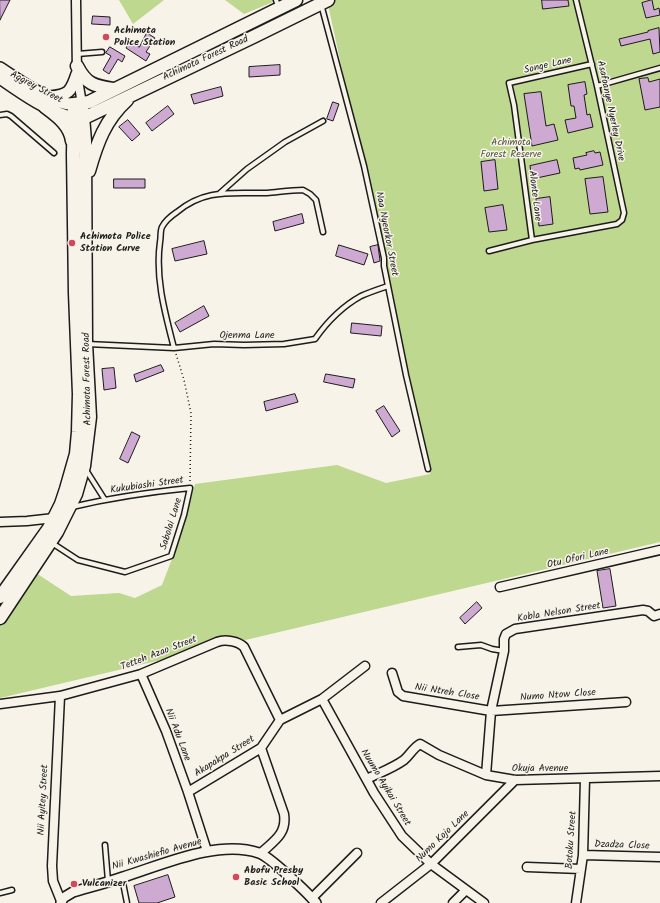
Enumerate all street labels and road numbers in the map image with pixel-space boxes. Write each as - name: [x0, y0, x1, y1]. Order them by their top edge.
- street label: Achimota Forest Road: [161, 34, 251, 84]
- street label: Songe Lane: [523, 55, 573, 77]
- street label: Asafoanye Nyerley Drive: [593, 60, 627, 162]
- street label: Aggrey Street: [8, 69, 64, 107]
- street label: Alonte Lane: [525, 170, 543, 222]
- street label: Naa Nyeorkor Street: [372, 191, 400, 277]
- street label: Ojenma Lane: [219, 330, 275, 342]
- street label: Achimota Forest Road: [81, 332, 95, 426]
- street label: Kukubiashi Street: [110, 475, 184, 497]
- street label: Sabolai Lane: [158, 497, 186, 551]
- street label: Otu Ofori Lane: [546, 546, 610, 572]
- street label: Kobla Nelson Street: [517, 600, 601, 626]
- street label: Tetteh Azao Street: [119, 634, 199, 674]
- street label: Nii Ntreh Close: [414, 682, 480, 704]
- street label: Numo Ntow Close: [520, 687, 596, 705]
- street label: Nii Adu Lane: [161, 707, 193, 763]
- street label: Akapakpa Street: [193, 734, 257, 780]
- street label: Nuumo Ayikai Street: [357, 748, 413, 828]
- street label: Okuja Avenue: [512, 763, 568, 775]
- street label: Nii Ayitey Street: [36, 764, 52, 836]
- street label: Numo Kojo Lane: [414, 809, 472, 865]
- street label: Botoku Street: [564, 811, 580, 869]
- street label: Nii Kwashiefio Avenue: [111, 836, 203, 874]
- street label: Dzadza Close: [594, 839, 650, 853]

